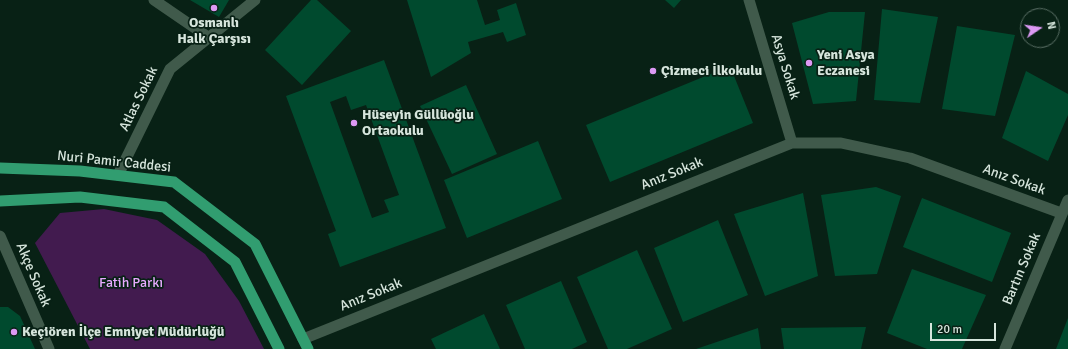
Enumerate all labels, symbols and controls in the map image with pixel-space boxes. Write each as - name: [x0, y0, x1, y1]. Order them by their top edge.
- marker: Osmanlı Halk Çarşısı: [209, 3, 219, 13]
- north arrow: [1020, 8, 1060, 48]
- place label: Osmanlı Halk Çarşısı: [177, 15, 251, 48]
- text: N: [1044, 20, 1058, 31]
- street label: Asya Sokak: [767, 32, 803, 102]
- place label: Yeni Asya Eczanesi: [817, 47, 875, 80]
- marker: Yeni Asya Eczanesi: [804, 58, 814, 68]
- place label: Çizmeci İlkokulu: [661, 63, 762, 79]
- street label: Atlas Sokak: [116, 64, 162, 134]
- marker: Çizmeci İlkokulu: [648, 66, 658, 76]
- place label: Hüseyin Güllüoğlu Ortaokulu: [362, 107, 474, 140]
- marker: Hüseyin Güllüoğlu Ortaokulu: [349, 118, 359, 128]
- street label: Nuri Pamir Caddesi: [56, 148, 172, 176]
- street label: Anız Sokak: [638, 154, 706, 194]
- street label: Anız Sokak: [980, 161, 1048, 199]
- street label: Bartın Sokak: [999, 230, 1045, 308]
- street label: Akçe Sokak: [12, 240, 54, 310]
- park label: Fatih Parkı: [99, 275, 163, 291]
- street label: Anız Sokak: [337, 275, 405, 315]
- scale bar: [932, 315, 998, 341]
- text: 20 m: [937, 322, 962, 337]
- place label: Keçiören İlçe Emniyet Müdürlüğü: [22, 324, 224, 340]
- marker: Keçiören İlçe Emniyet Müdürlüğü: [9, 327, 19, 337]

